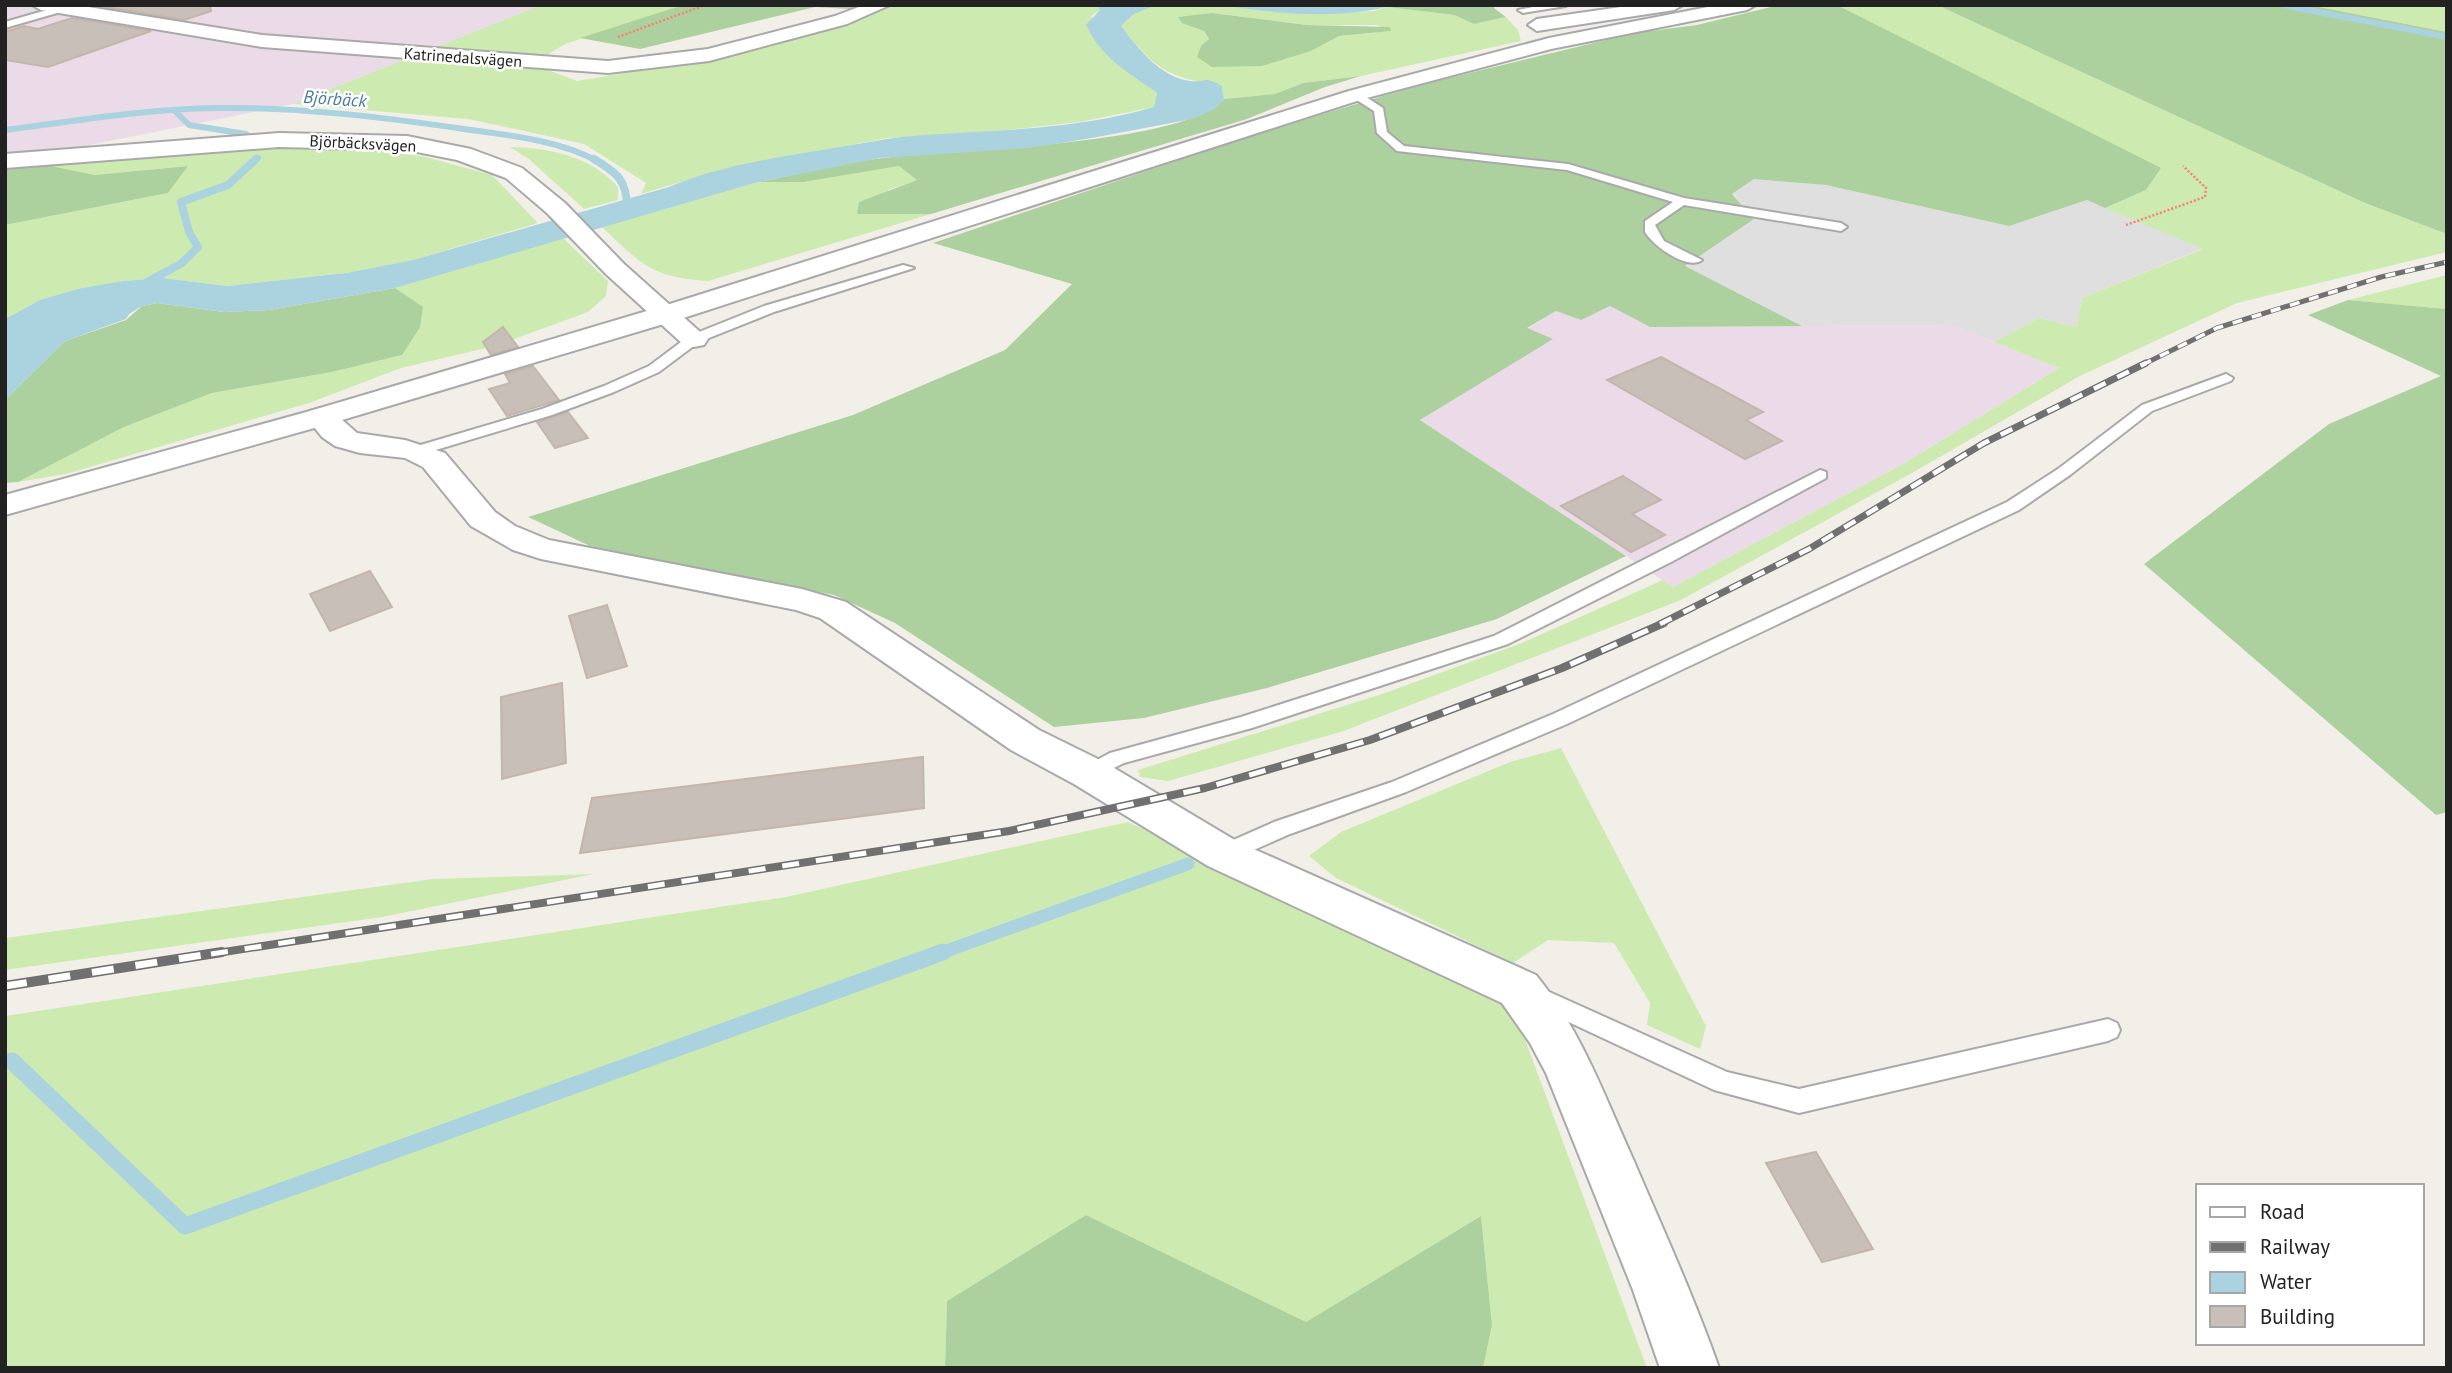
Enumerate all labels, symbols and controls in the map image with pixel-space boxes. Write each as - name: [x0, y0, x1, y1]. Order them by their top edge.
- street label: Katrinedalsvägen: [403, 43, 523, 71]
- water label: Björbäck: [303, 85, 368, 112]
- street label: Björbäcksvägen: [309, 130, 417, 156]
- legend: [2196, 1184, 2424, 1345]
- text: Road: [2260, 1198, 2304, 1225]
- text: Railway: [2260, 1233, 2330, 1260]
- text: Water: [2260, 1268, 2312, 1295]
- text: Building: [2260, 1303, 2335, 1330]

